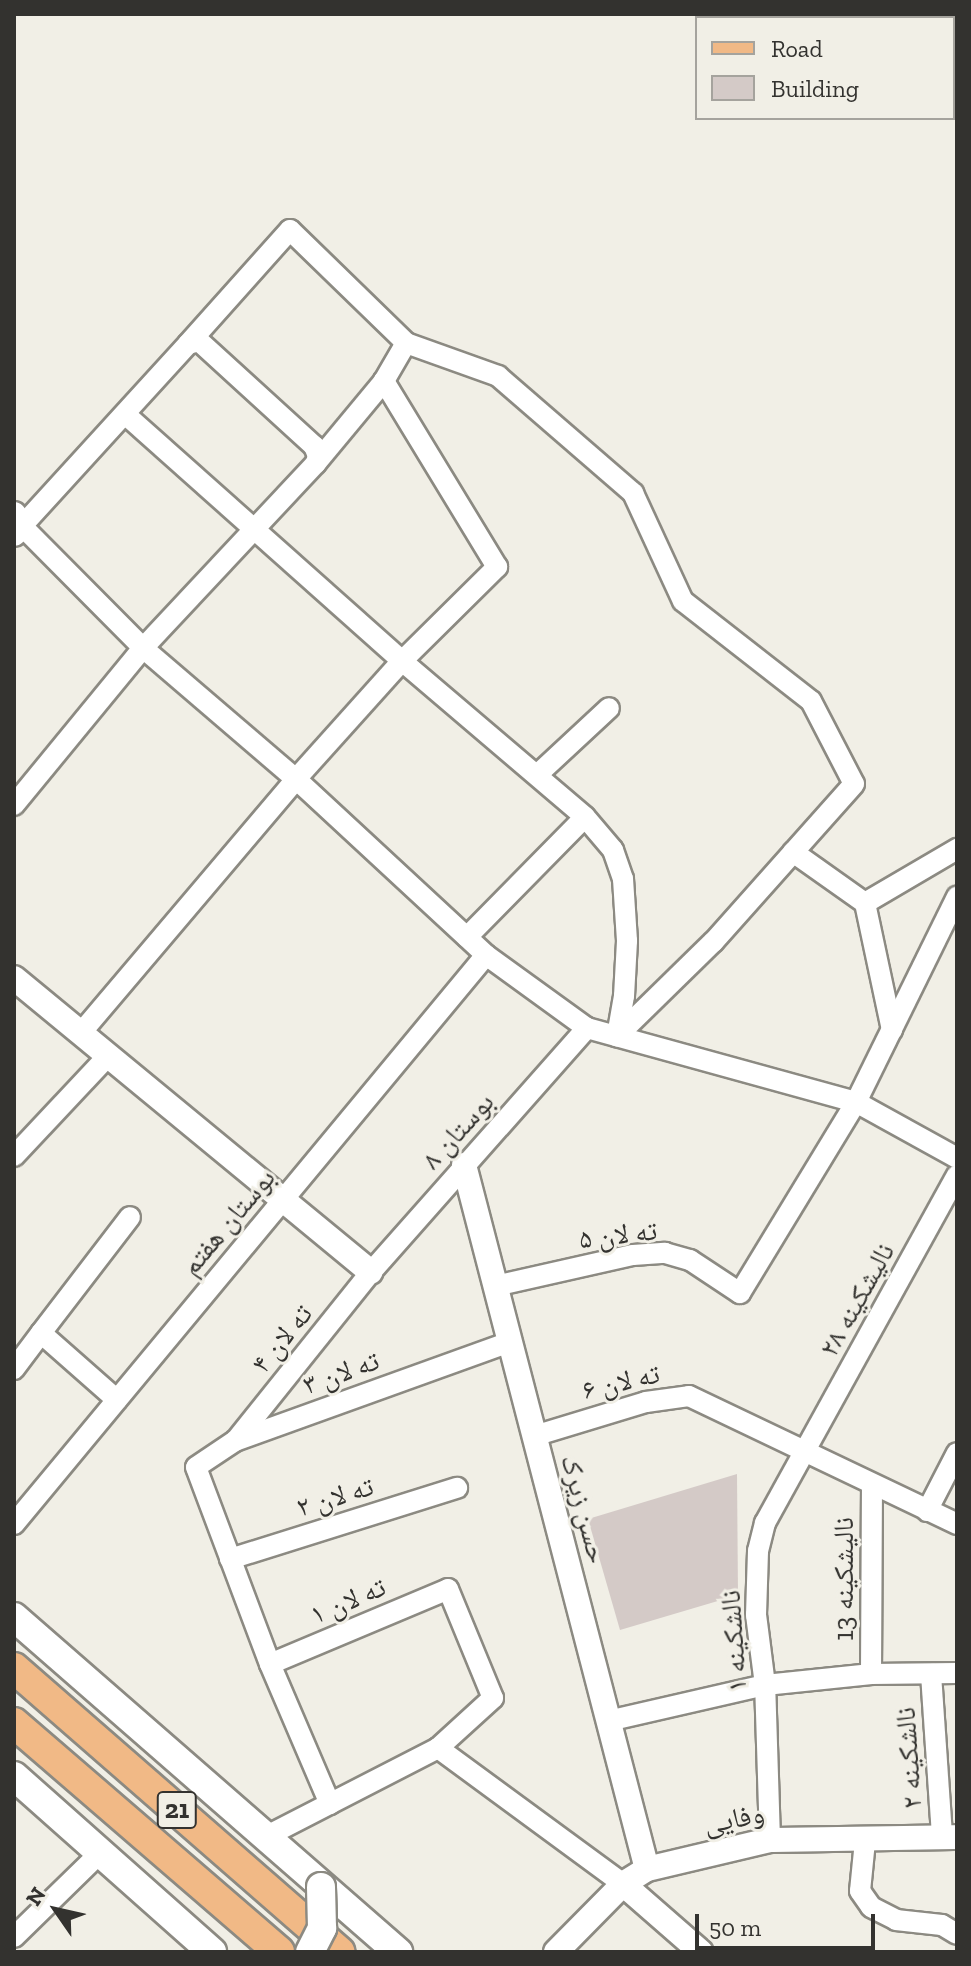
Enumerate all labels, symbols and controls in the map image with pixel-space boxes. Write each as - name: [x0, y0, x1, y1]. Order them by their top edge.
- legend: [695, 16, 955, 120]
- text: Road: [771, 34, 823, 63]
- text: Building: [771, 74, 859, 103]
- street label: بوستان ۸: [415, 1086, 501, 1176]
- street label: بوستان هفتم: [174, 1162, 282, 1282]
- street label: ته لان ۵: [577, 1214, 659, 1256]
- street label: نالیشکینه ۲۸: [812, 1237, 902, 1363]
- street label: ته لان ۴: [244, 1298, 320, 1380]
- street label: ته لان ۳: [298, 1344, 384, 1402]
- street label: ته لان ۶: [579, 1357, 663, 1407]
- street label: حسن زیرک: [553, 1451, 615, 1567]
- street label: ته لان ۲: [293, 1469, 377, 1525]
- street label: نالیشکینه 13: [827, 1517, 861, 1641]
- street label: ته لان ۱: [305, 1570, 391, 1632]
- street label: نالشکینه ۱: [714, 1589, 754, 1693]
- street label: نالشکینه ۲: [889, 1706, 929, 1810]
- road number: 21: [155, 1788, 199, 1832]
- street label: وفایی: [701, 1797, 767, 1841]
- north arrow: [16, 1870, 96, 1950]
- text: N: [20, 1882, 52, 1911]
- scale bar: [699, 1898, 879, 1948]
- text: 50 m: [709, 1913, 761, 1942]

